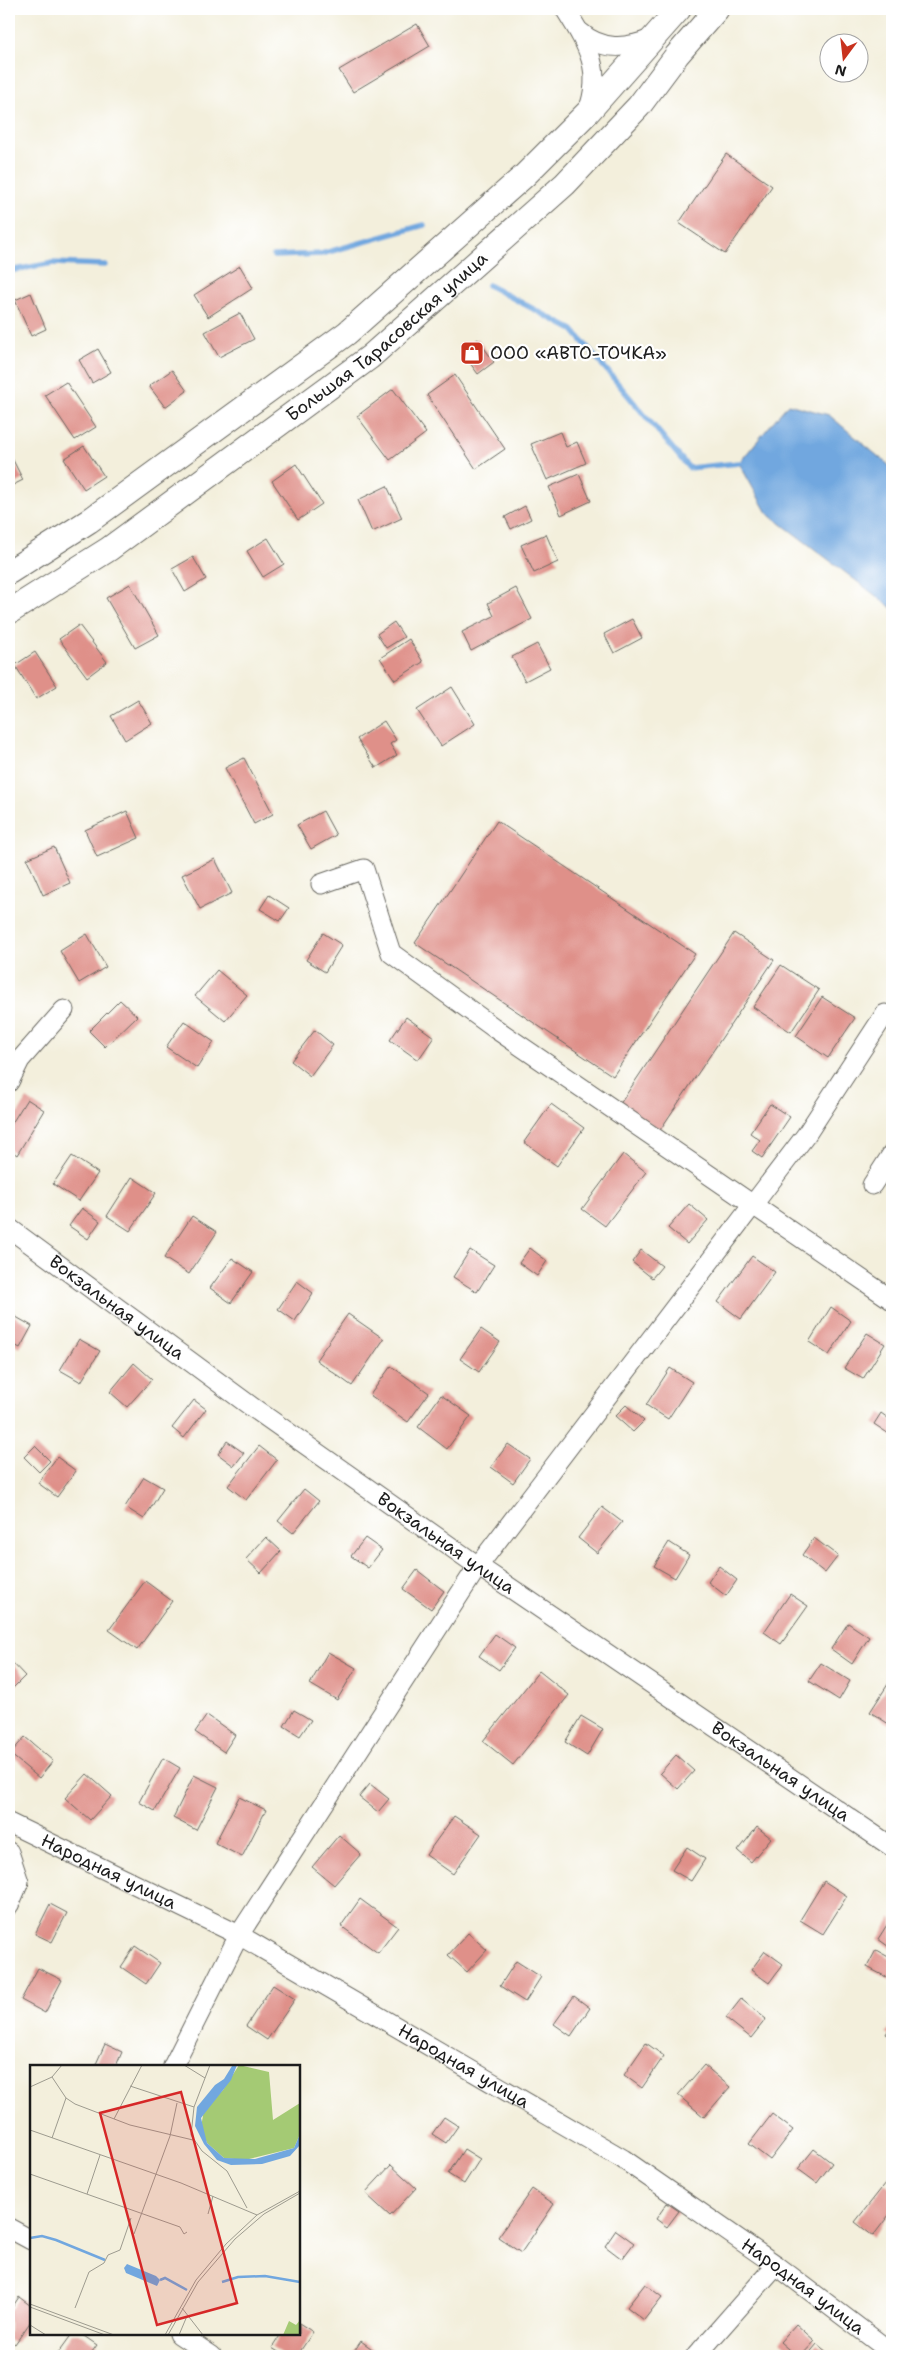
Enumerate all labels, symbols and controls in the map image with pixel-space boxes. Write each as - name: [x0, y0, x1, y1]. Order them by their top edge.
- north arrow: [818, 32, 868, 82]
- text: N: [833, 60, 848, 81]
- street label: Большая Тарасовская улица: [281, 246, 493, 427]
- shop icon: ООО «АВТО-ТОЧКА»: [459, 340, 485, 366]
- place label: ООО «АВТО-ТОЧКА»: [490, 341, 667, 365]
- street label: Вокзальная улица: [44, 1250, 189, 1365]
- street label: Вокзальная улица: [373, 1487, 520, 1600]
- street label: Вокзальная улица: [707, 1716, 855, 1827]
- street label: Народная улица: [37, 1828, 181, 1915]
- street label: Народная улица: [394, 2018, 534, 2114]
- inset map: [30, 2065, 300, 2335]
- street label: Народная улица: [737, 2233, 870, 2340]

